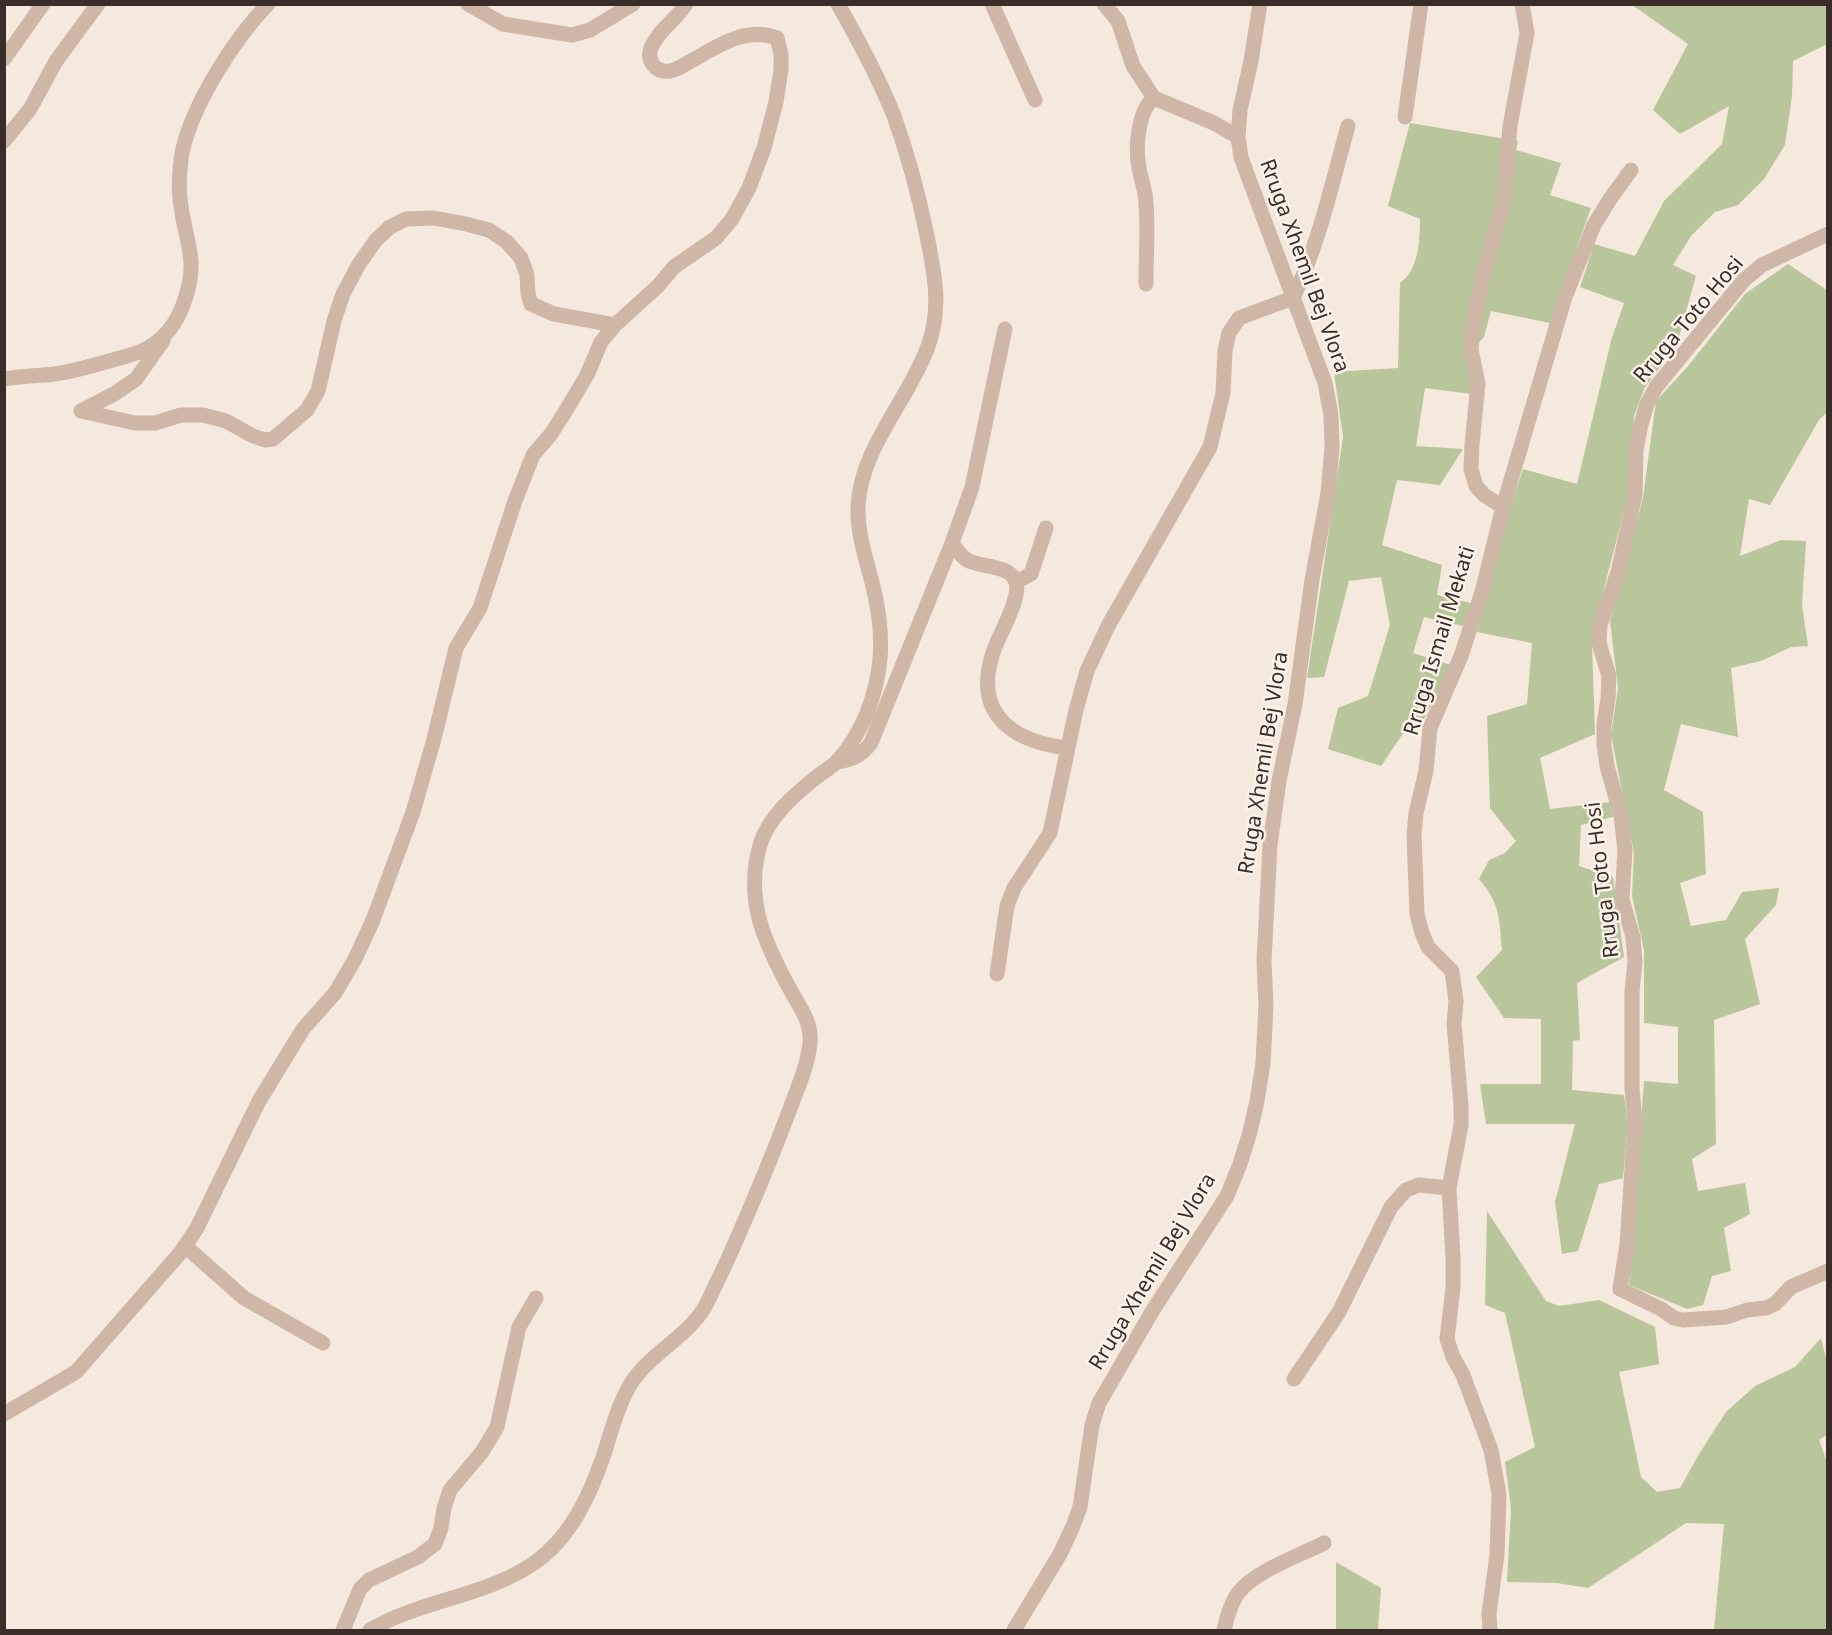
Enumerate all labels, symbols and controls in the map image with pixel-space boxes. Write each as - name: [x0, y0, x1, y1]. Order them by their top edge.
- street label: Rruga Xhemil Bej Vlora: [1254, 156, 1354, 376]
- street label: Rruga Toto Hosi: [1629, 252, 1749, 388]
- street label: Rruga Ismail Mekati: [1399, 543, 1481, 739]
- street label: Rruga Xhemil Bej Vlora: [1234, 650, 1294, 876]
- street label: Rruga Toto Hosi: [1581, 800, 1625, 960]
- street label: Rruga Xhemil Bej Vlora: [1084, 1169, 1222, 1375]

